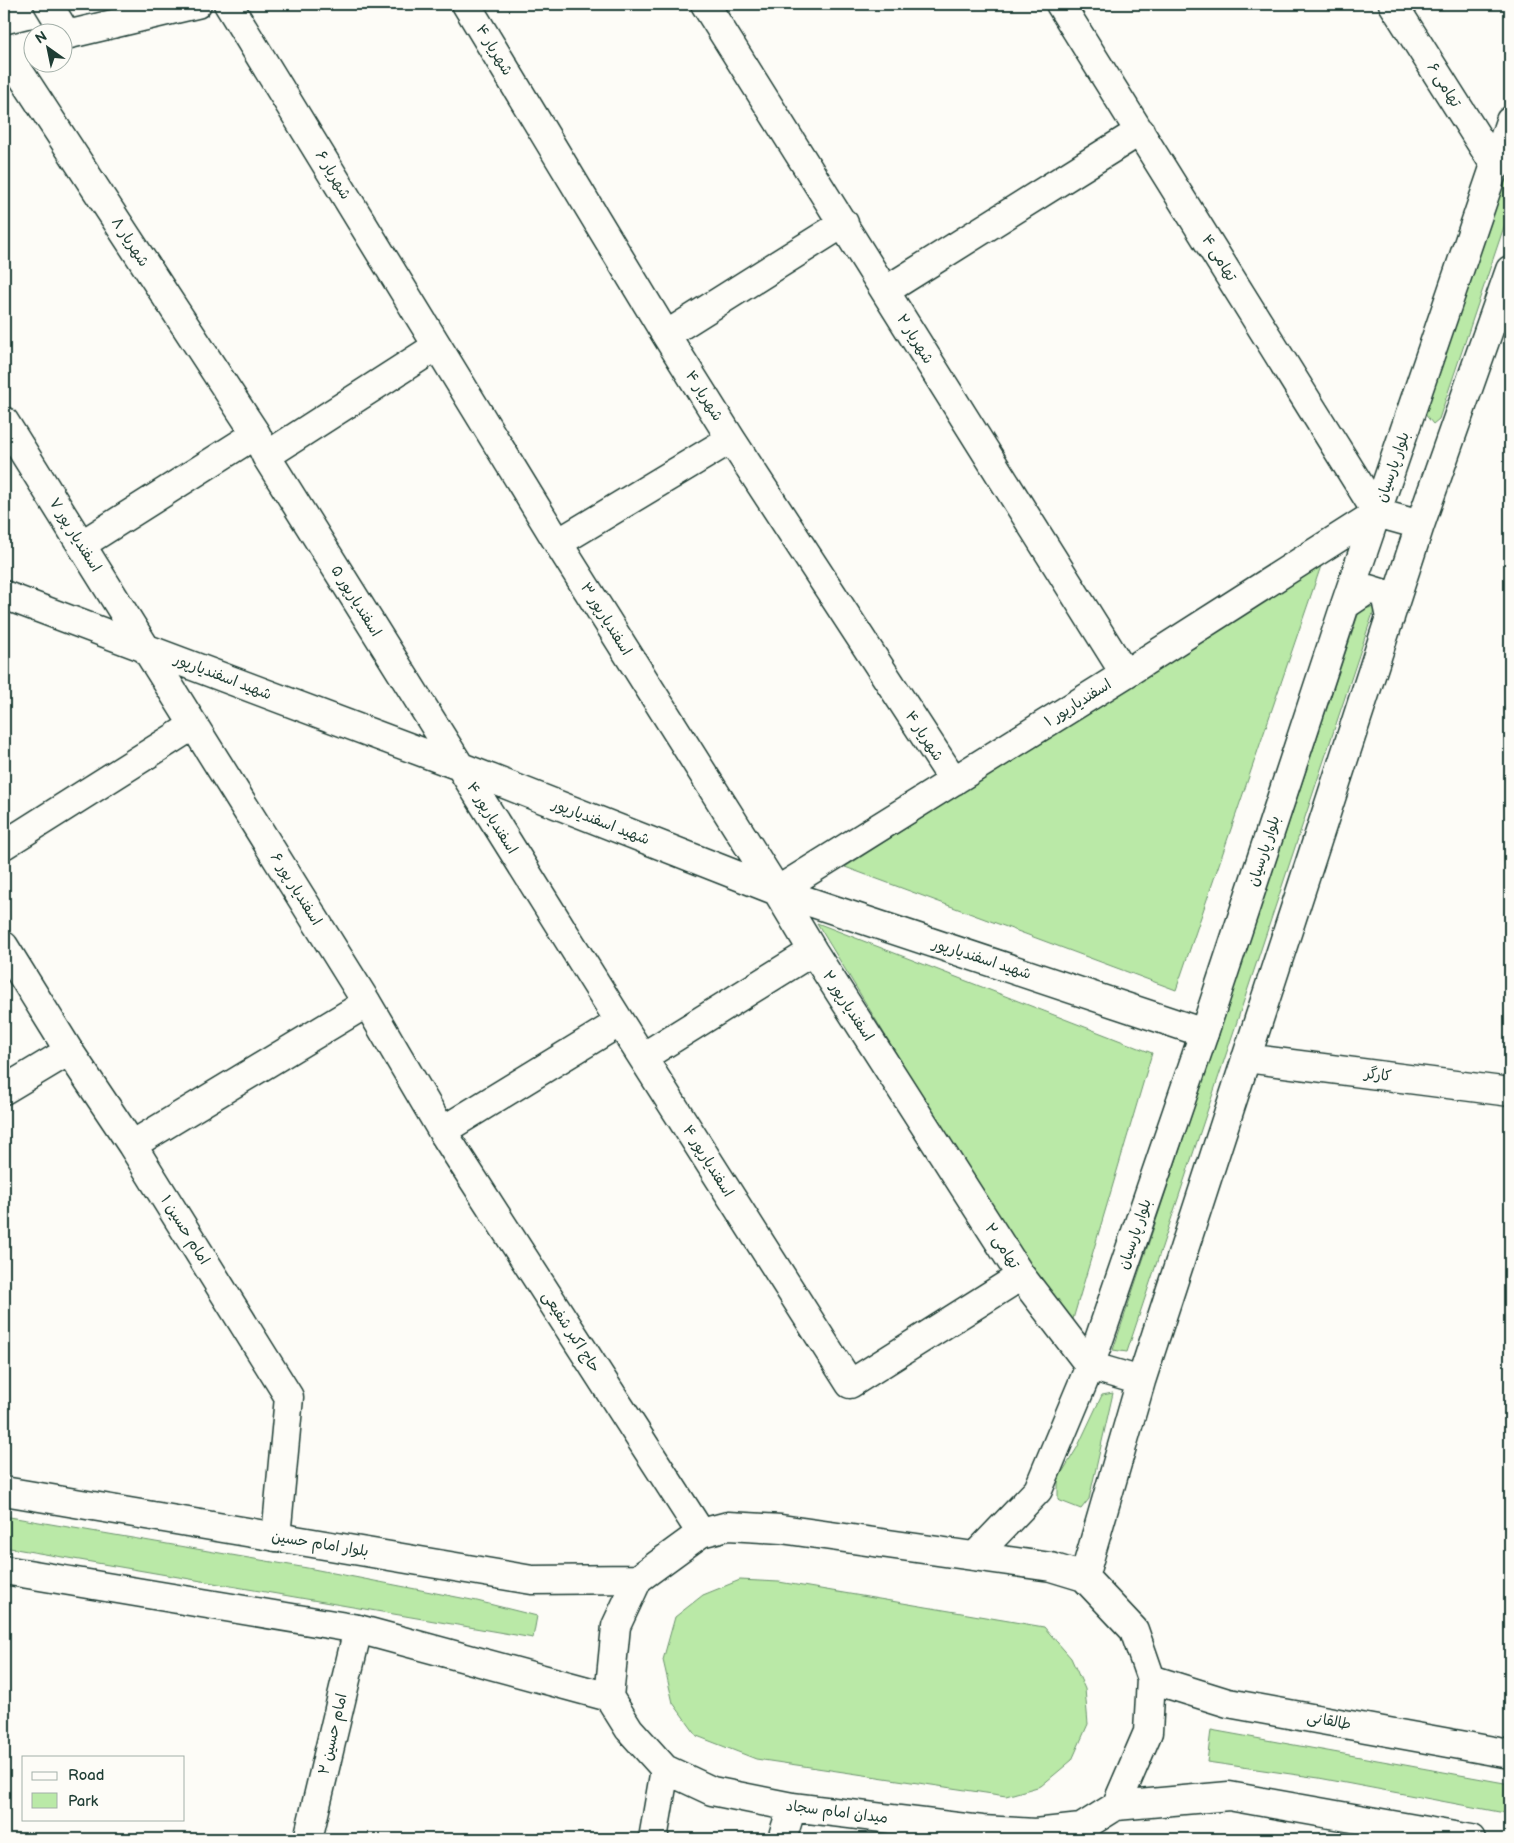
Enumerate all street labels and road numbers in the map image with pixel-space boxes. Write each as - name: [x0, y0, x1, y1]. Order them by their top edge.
- street label: شهریار ۴: [471, 21, 517, 79]
- street label: تهامی ۶: [1423, 59, 1465, 112]
- street label: شهریار ۶: [311, 147, 355, 203]
- street label: شهریار ۸: [107, 214, 153, 270]
- street label: تهامی ۴: [1197, 231, 1241, 285]
- street label: شهریار ۲: [892, 311, 938, 367]
- street label: شهریار ۴: [681, 367, 727, 425]
- street label: بلوار پارسیان: [1372, 429, 1414, 505]
- street label: اسفندیار پور ۷: [45, 494, 105, 576]
- street label: اسفندیارپور ۵: [327, 562, 385, 640]
- street label: اسفندیارپور ۳: [576, 579, 636, 659]
- street label: شهید اسفندیارپور: [171, 649, 274, 704]
- street label: اسفندیارپور ۱: [1041, 675, 1115, 731]
- street label: شهریار ۴: [901, 707, 947, 765]
- street label: اسفندیارپور ۴: [462, 778, 522, 858]
- street label: شهید اسفندیارپور: [549, 794, 652, 849]
- street label: بلوار پارسیان: [1244, 813, 1284, 889]
- street label: اسفندیار پور ۶: [266, 849, 326, 929]
- street label: شهید اسفندیارپور: [929, 934, 1034, 984]
- street label: اسفندیارپور ۲: [818, 967, 878, 1045]
- street label: کارگر: [1362, 1064, 1392, 1086]
- street label: اسفندیارپور ۴: [678, 1121, 738, 1201]
- street label: امام حسین ۱: [155, 1192, 214, 1269]
- street label: بلوار پارسیان: [1114, 1196, 1156, 1272]
- street label: تهامی ۲: [980, 1220, 1024, 1273]
- street label: حاج اکبر شفیعی: [538, 1288, 604, 1376]
- street label: بلوار امام حسین: [270, 1527, 370, 1562]
- street label: امام حسین ۲: [314, 1691, 353, 1777]
- street label: طالقانی: [1305, 1708, 1353, 1734]
- street label: میدان امام سجاد: [785, 1796, 889, 1829]

